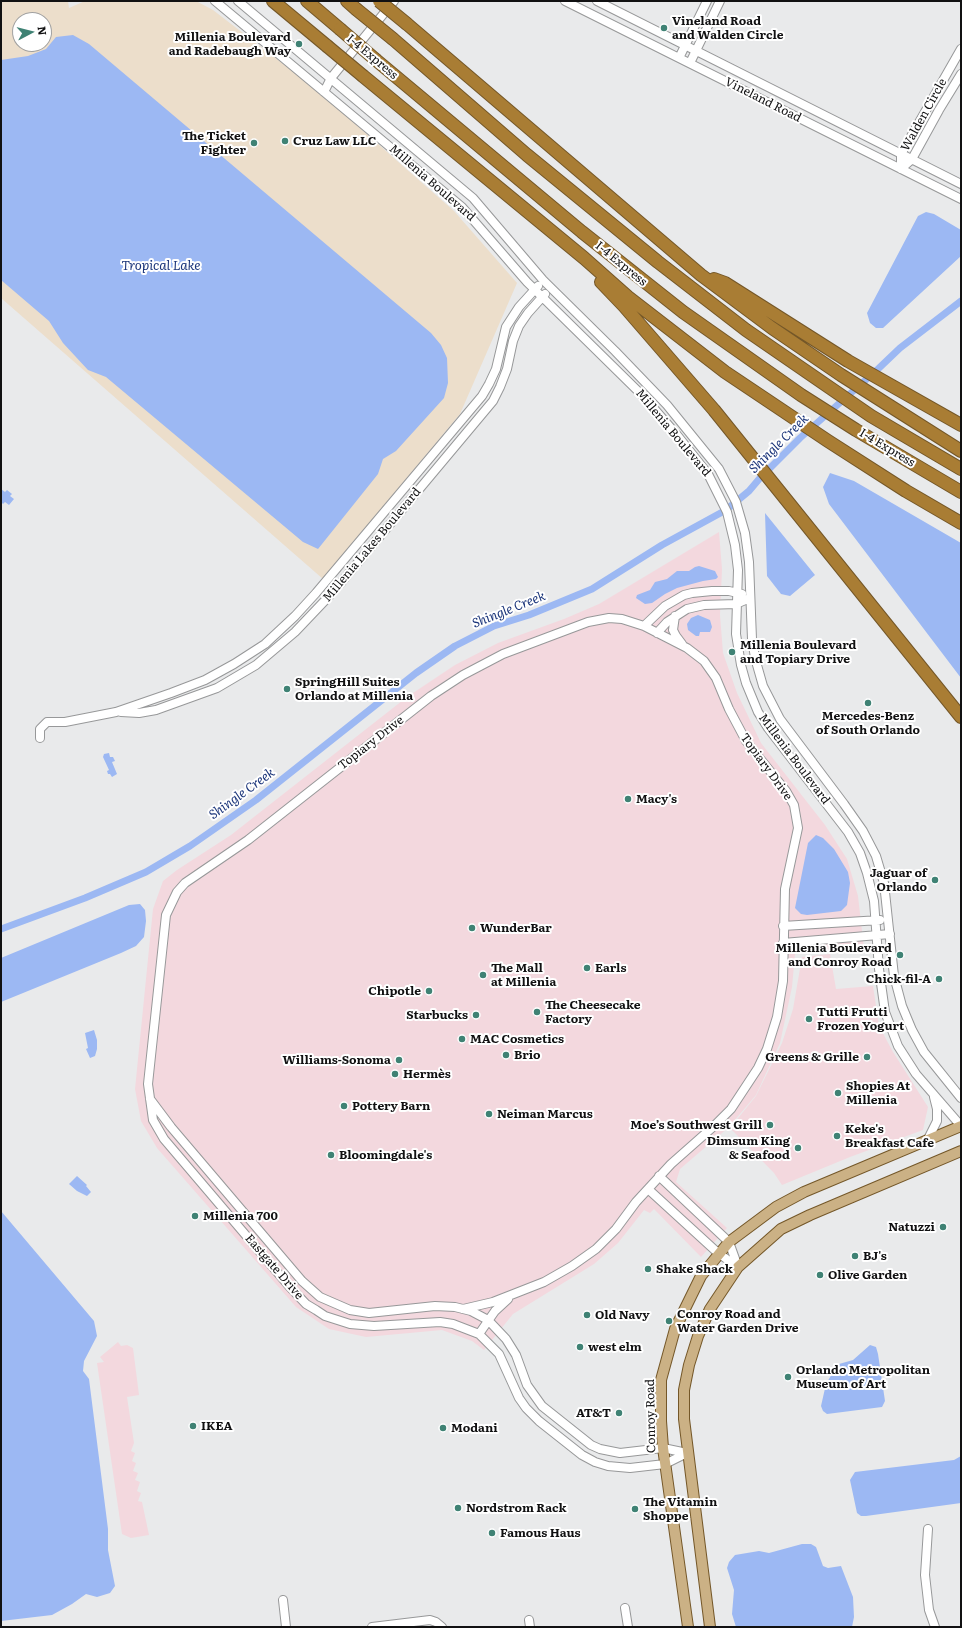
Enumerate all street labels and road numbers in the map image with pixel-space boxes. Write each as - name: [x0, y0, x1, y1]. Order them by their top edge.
- street label: I-4 Express: [343, 31, 401, 83]
- street label: Vineland Road: [722, 75, 804, 125]
- street label: Walden Circle: [898, 76, 950, 154]
- street label: Millenia Boulevard: [386, 142, 478, 224]
- street label: I-4 Express: [592, 239, 650, 289]
- street label: Millenia Boulevard: [632, 386, 714, 480]
- street label: I-4 Express: [857, 426, 917, 470]
- street label: Millenia Lakes Boulevard: [320, 485, 424, 605]
- street label: Millenia Boulevard: [755, 711, 833, 807]
- street label: Topiary Drive: [335, 713, 407, 773]
- street label: Topiary Drive: [737, 731, 795, 803]
- street label: Eastgate Drive: [242, 1231, 306, 1303]
- street label: Conroy Road: [643, 1379, 659, 1453]

